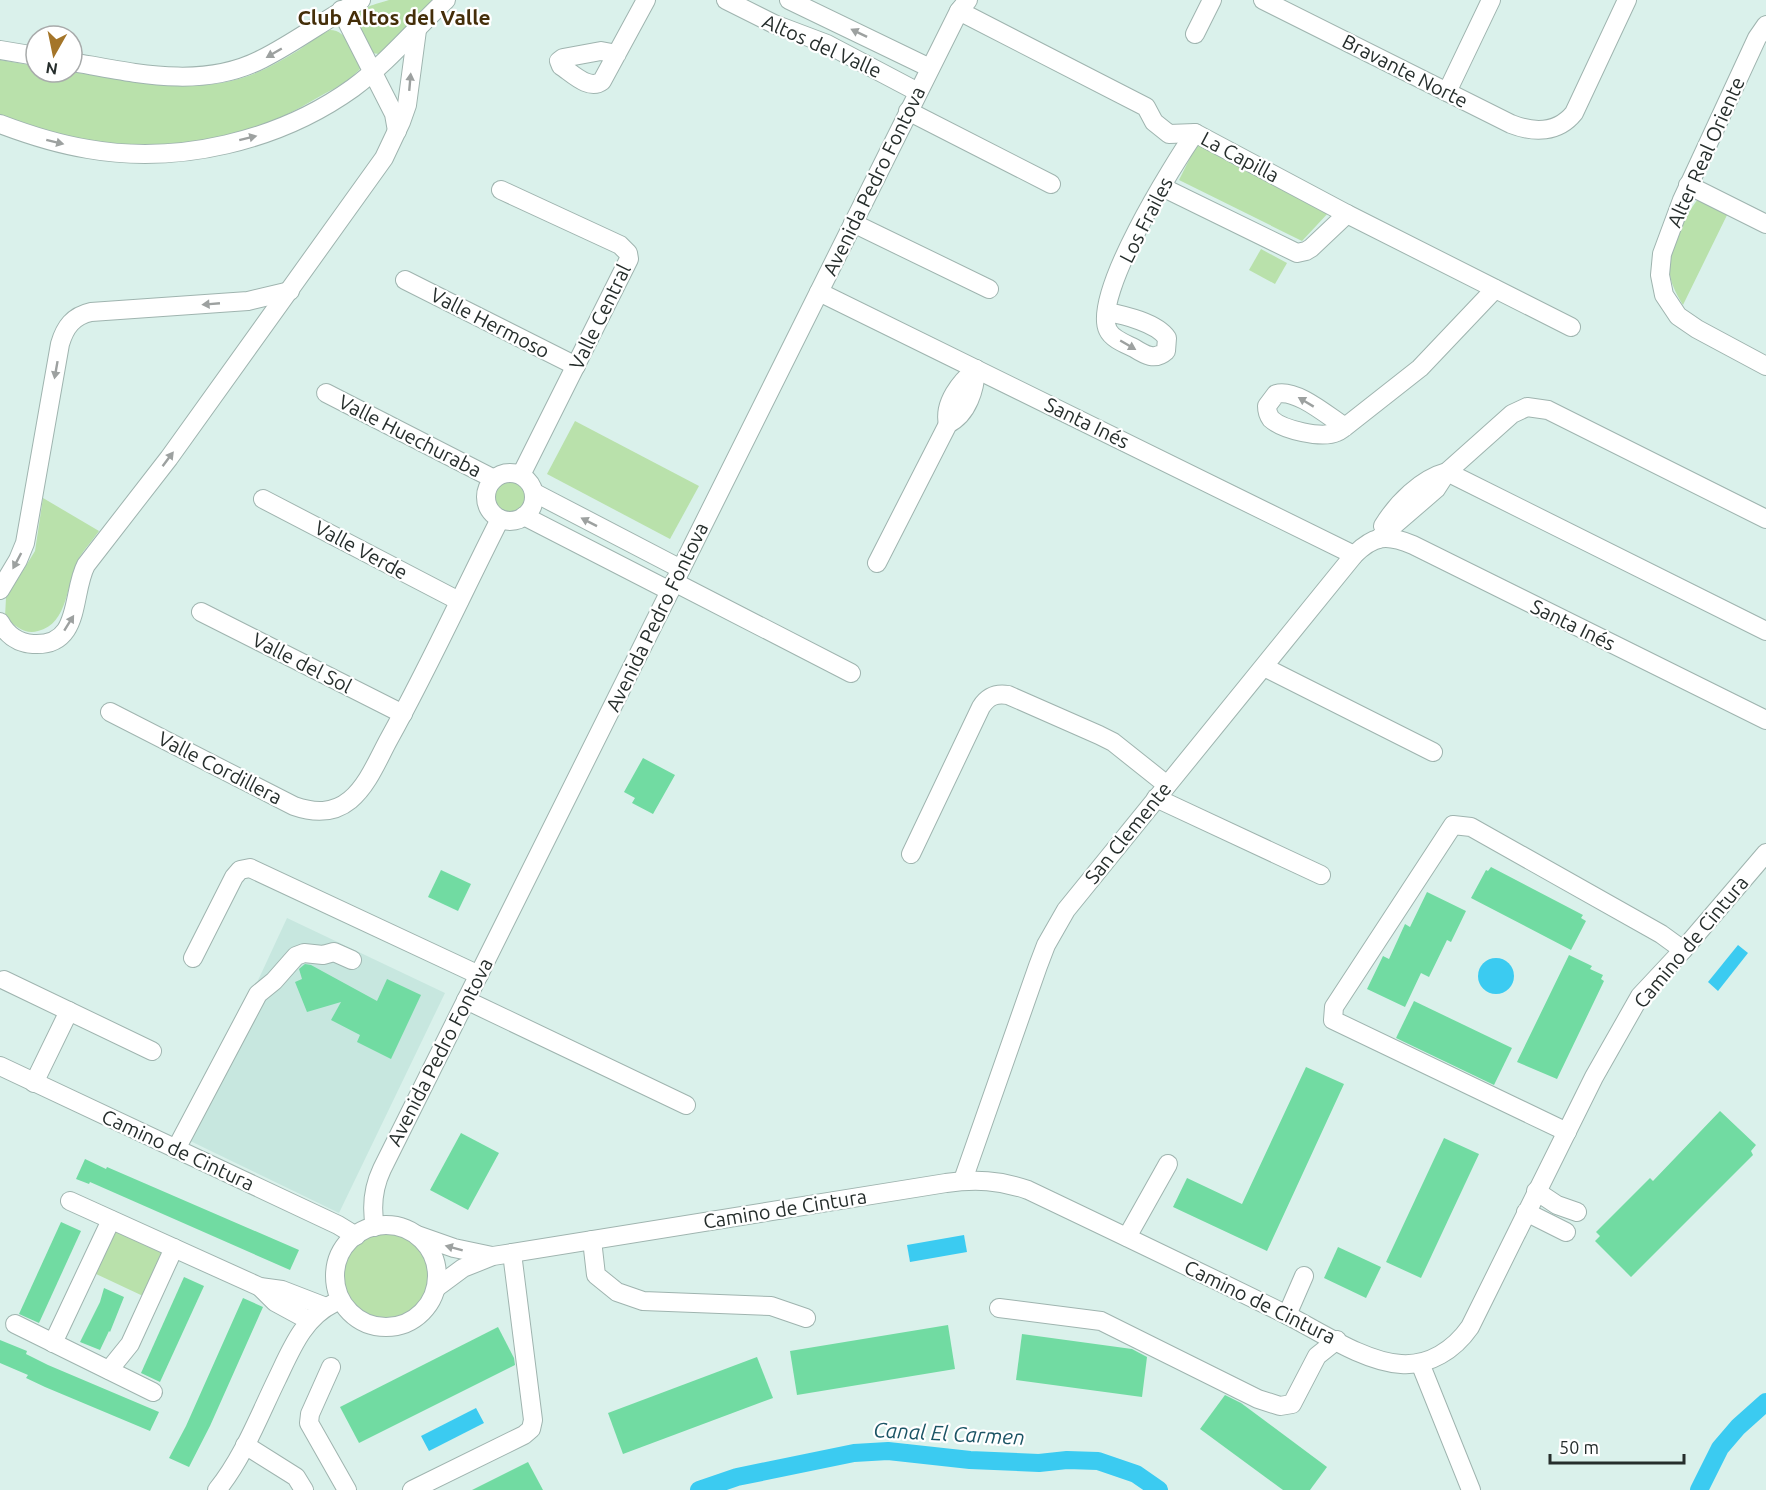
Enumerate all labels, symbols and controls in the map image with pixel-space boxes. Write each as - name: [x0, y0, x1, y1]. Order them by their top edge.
- district label: Club Altos del Valle: [297, 5, 491, 29]
- street label: Altos del Valle: [759, 9, 885, 82]
- north arrow: [24, 24, 84, 84]
- one-way arrow: [850, 29, 867, 38]
- street label: Bravante Norte: [1339, 29, 1472, 112]
- one-way arrow: [266, 47, 282, 58]
- text: N: [44, 59, 59, 79]
- one-way arrow: [405, 72, 415, 91]
- street label: Alter Real Oriente: [1662, 73, 1749, 231]
- street label: Avenida Pedro Fontova: [818, 82, 929, 279]
- street label: La Capilla: [1197, 126, 1283, 187]
- one-way arrow: [239, 133, 257, 143]
- one-way arrow: [46, 138, 65, 148]
- street label: Los Frailes: [1114, 173, 1177, 266]
- street label: Valle Central: [564, 260, 635, 373]
- street label: Valle Hermoso: [427, 283, 554, 362]
- one-way arrow: [202, 299, 221, 309]
- one-way arrow: [1120, 340, 1137, 350]
- one-way arrow: [51, 361, 60, 380]
- street label: Valle Huechuraba: [335, 390, 485, 481]
- street label: Santa Inés: [1041, 392, 1133, 453]
- one-way arrow: [1298, 396, 1314, 407]
- one-way arrow: [162, 452, 174, 468]
- street label: Valle Verde: [311, 515, 412, 584]
- one-way arrow: [581, 517, 598, 527]
- street label: Avenida Pedro Fontova: [601, 518, 712, 715]
- one-way arrow: [12, 552, 22, 569]
- street label: Santa Inés: [1527, 594, 1619, 655]
- one-way arrow: [63, 615, 74, 631]
- street label: Valle del Sol: [249, 628, 356, 697]
- street label: Valle Cordillera: [154, 726, 286, 809]
- street label: San Clemente: [1080, 777, 1176, 888]
- street label: Camino de Cintura: [1629, 871, 1753, 1012]
- street label: Avenida Pedro Fontova: [382, 954, 497, 1149]
- street label: Camino de Cintura: [98, 1104, 258, 1195]
- street label: Camino de Cintura: [701, 1184, 868, 1233]
- one-way arrow: [445, 1243, 463, 1252]
- street label: Camino de Cintura: [1181, 1255, 1340, 1348]
- water label: Canal El Carmen: [873, 1417, 1025, 1449]
- scale bar: [1550, 1427, 1684, 1465]
- text: 50 m: [1559, 1437, 1599, 1457]

